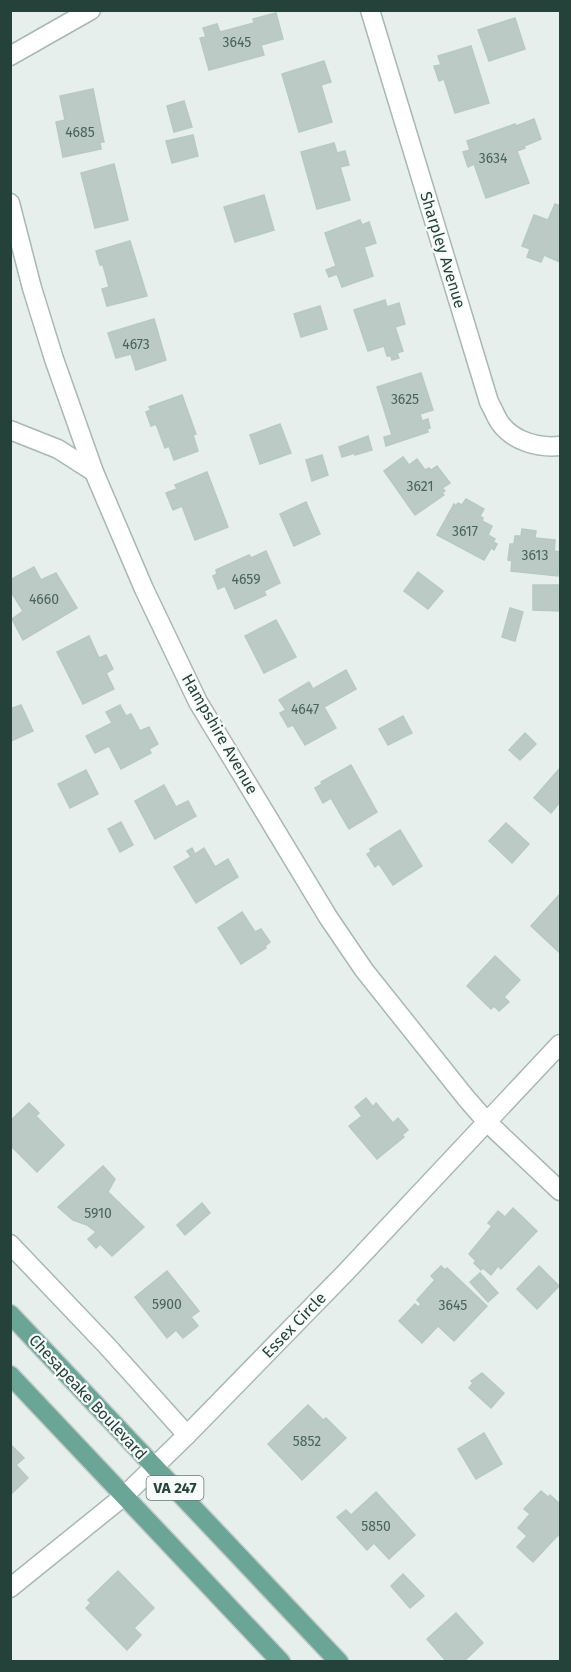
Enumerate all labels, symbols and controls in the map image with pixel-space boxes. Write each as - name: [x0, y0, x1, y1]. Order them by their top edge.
- house number: 3645: [223, 34, 251, 51]
- house number: 4685: [65, 124, 95, 141]
- house number: 3634: [479, 150, 508, 167]
- street label: Sharpley Avenue: [416, 189, 470, 311]
- house number: 4673: [122, 336, 150, 353]
- house number: 3625: [391, 391, 419, 408]
- house number: 3621: [407, 478, 433, 495]
- house number: 3617: [452, 523, 478, 540]
- house number: 3613: [522, 547, 548, 564]
- house number: 4659: [232, 571, 261, 588]
- house number: 4660: [29, 591, 59, 608]
- street label: Hampshire Avenue: [178, 670, 262, 798]
- house number: 4647: [291, 701, 319, 718]
- house number: 5910: [84, 1205, 112, 1222]
- street label: Essex Circle: [258, 1288, 330, 1362]
- house number: 5900: [152, 1296, 182, 1313]
- house number: 3645: [439, 1297, 467, 1314]
- street label: Chesapeake Boulevard: [25, 1331, 151, 1463]
- house number: 5852: [293, 1433, 321, 1450]
- road number: VA 247: [146, 1476, 204, 1500]
- house number: 5850: [361, 1518, 391, 1535]

